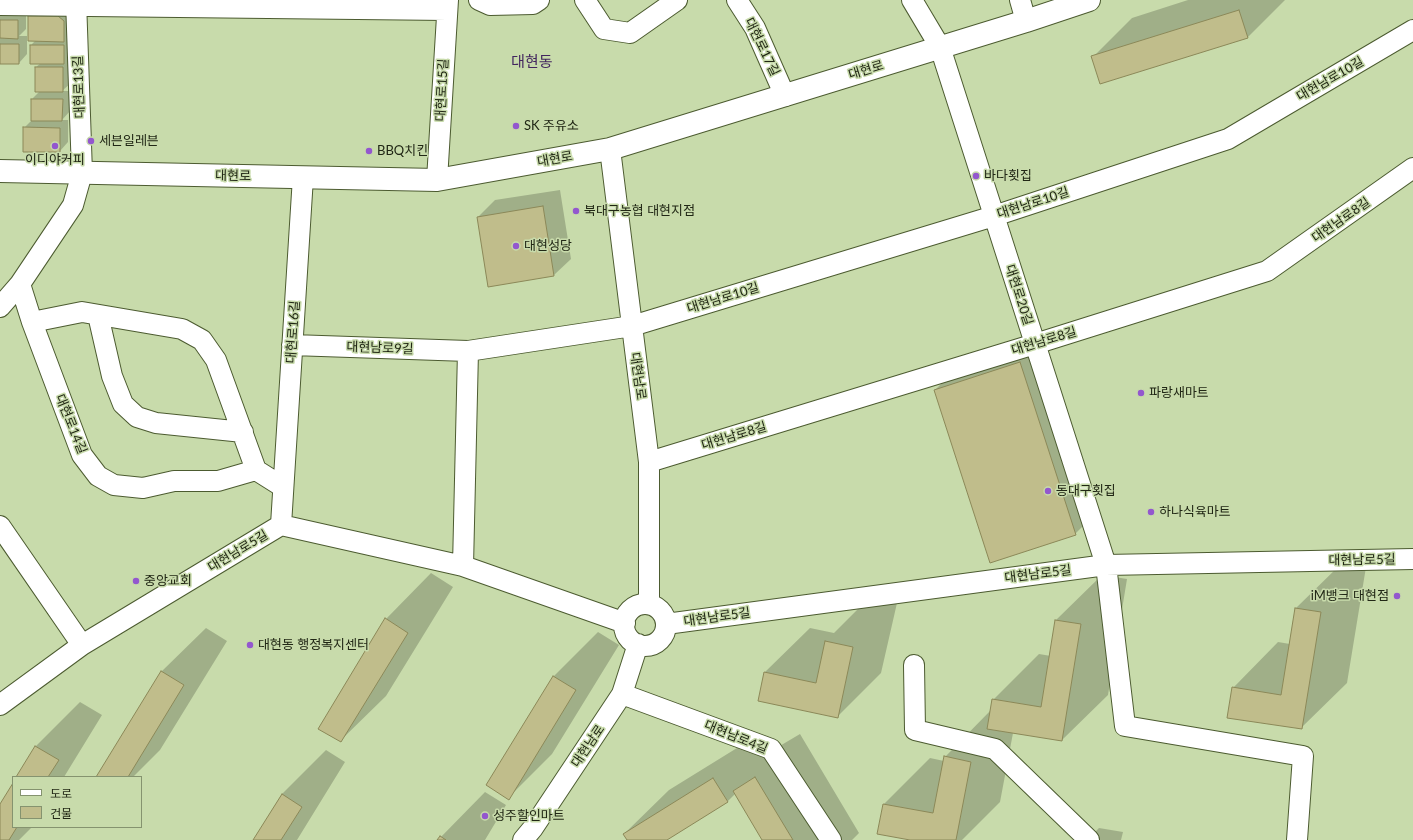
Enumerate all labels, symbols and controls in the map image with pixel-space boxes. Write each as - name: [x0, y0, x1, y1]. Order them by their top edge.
- street label: 대현로17길: [741, 15, 783, 79]
- district label: 대현동: [511, 53, 553, 71]
- street label: 대현남로10길: [1294, 54, 1366, 104]
- street label: 대현로13길: [70, 55, 88, 119]
- street label: 대현로: [847, 57, 885, 83]
- street label: 대현로15길: [433, 58, 451, 122]
- place label: SK 주유소: [524, 118, 579, 134]
- marker: SK 주유소: [511, 121, 521, 131]
- place label: 세븐일레븐: [99, 133, 159, 149]
- marker: 세븐일레븐: [86, 136, 96, 146]
- marker: 이디야커피: [50, 141, 60, 151]
- place label: BBQ치킨: [377, 143, 428, 159]
- marker: BBQ치킨: [364, 146, 374, 156]
- street label: 대현로: [536, 148, 574, 170]
- place label: 이디야커피: [25, 152, 85, 168]
- street label: 대현로: [215, 168, 251, 184]
- place label: 바다횟집: [984, 168, 1032, 184]
- marker: 바다횟집: [971, 171, 981, 181]
- street label: 대현남로10길: [995, 184, 1071, 222]
- street label: 대현남로8길: [1309, 194, 1373, 246]
- place label: 북대구농협 대현지점: [584, 203, 695, 219]
- marker: 북대구농협 대현지점: [571, 206, 581, 216]
- place label: 대현성당: [524, 238, 572, 254]
- marker: 대현성당: [511, 241, 521, 251]
- street label: 대현로20길: [1002, 263, 1036, 327]
- street label: 대현남로10길: [685, 280, 761, 316]
- street label: 대현로16길: [283, 300, 303, 364]
- street label: 대현남로8길: [1010, 324, 1078, 358]
- street label: 대현남로9길: [346, 339, 414, 357]
- street label: 대현남로: [627, 351, 649, 401]
- place label: 파랑새마트: [1149, 385, 1209, 401]
- marker: 파랑새마트: [1136, 388, 1146, 398]
- street label: 대현로14길: [52, 392, 90, 456]
- street label: 대현남로8길: [700, 419, 768, 453]
- place label: 동대구횟집: [1056, 483, 1116, 499]
- marker: 동대구횟집: [1043, 486, 1053, 496]
- place label: 하나식육마트: [1159, 504, 1231, 520]
- marker: 하나식육마트: [1146, 507, 1156, 517]
- street label: 대현남로5길: [205, 527, 271, 575]
- street label: 대현남로5길: [1328, 552, 1396, 568]
- street label: 대현남로5길: [1004, 562, 1072, 586]
- place label: 중앙교회: [144, 573, 192, 589]
- marker: 중앙교회: [131, 576, 141, 586]
- place label: iM뱅크 대현점: [1311, 588, 1389, 604]
- marker: iM뱅크 대현점: [1392, 591, 1402, 601]
- street label: 대현남로5길: [683, 605, 751, 629]
- place label: 대현동 행정복지센터: [258, 637, 369, 653]
- marker: 대현동 행정복지센터: [245, 640, 255, 650]
- street label: 대현남로4길: [702, 717, 770, 757]
- street label: 대현남로: [568, 722, 608, 770]
- legend: [12, 776, 142, 828]
- text: 도로: [50, 786, 72, 801]
- text: 건물: [50, 806, 72, 821]
- place label: 성주할인마트: [493, 808, 565, 824]
- marker: 성주할인마트: [480, 811, 490, 821]

